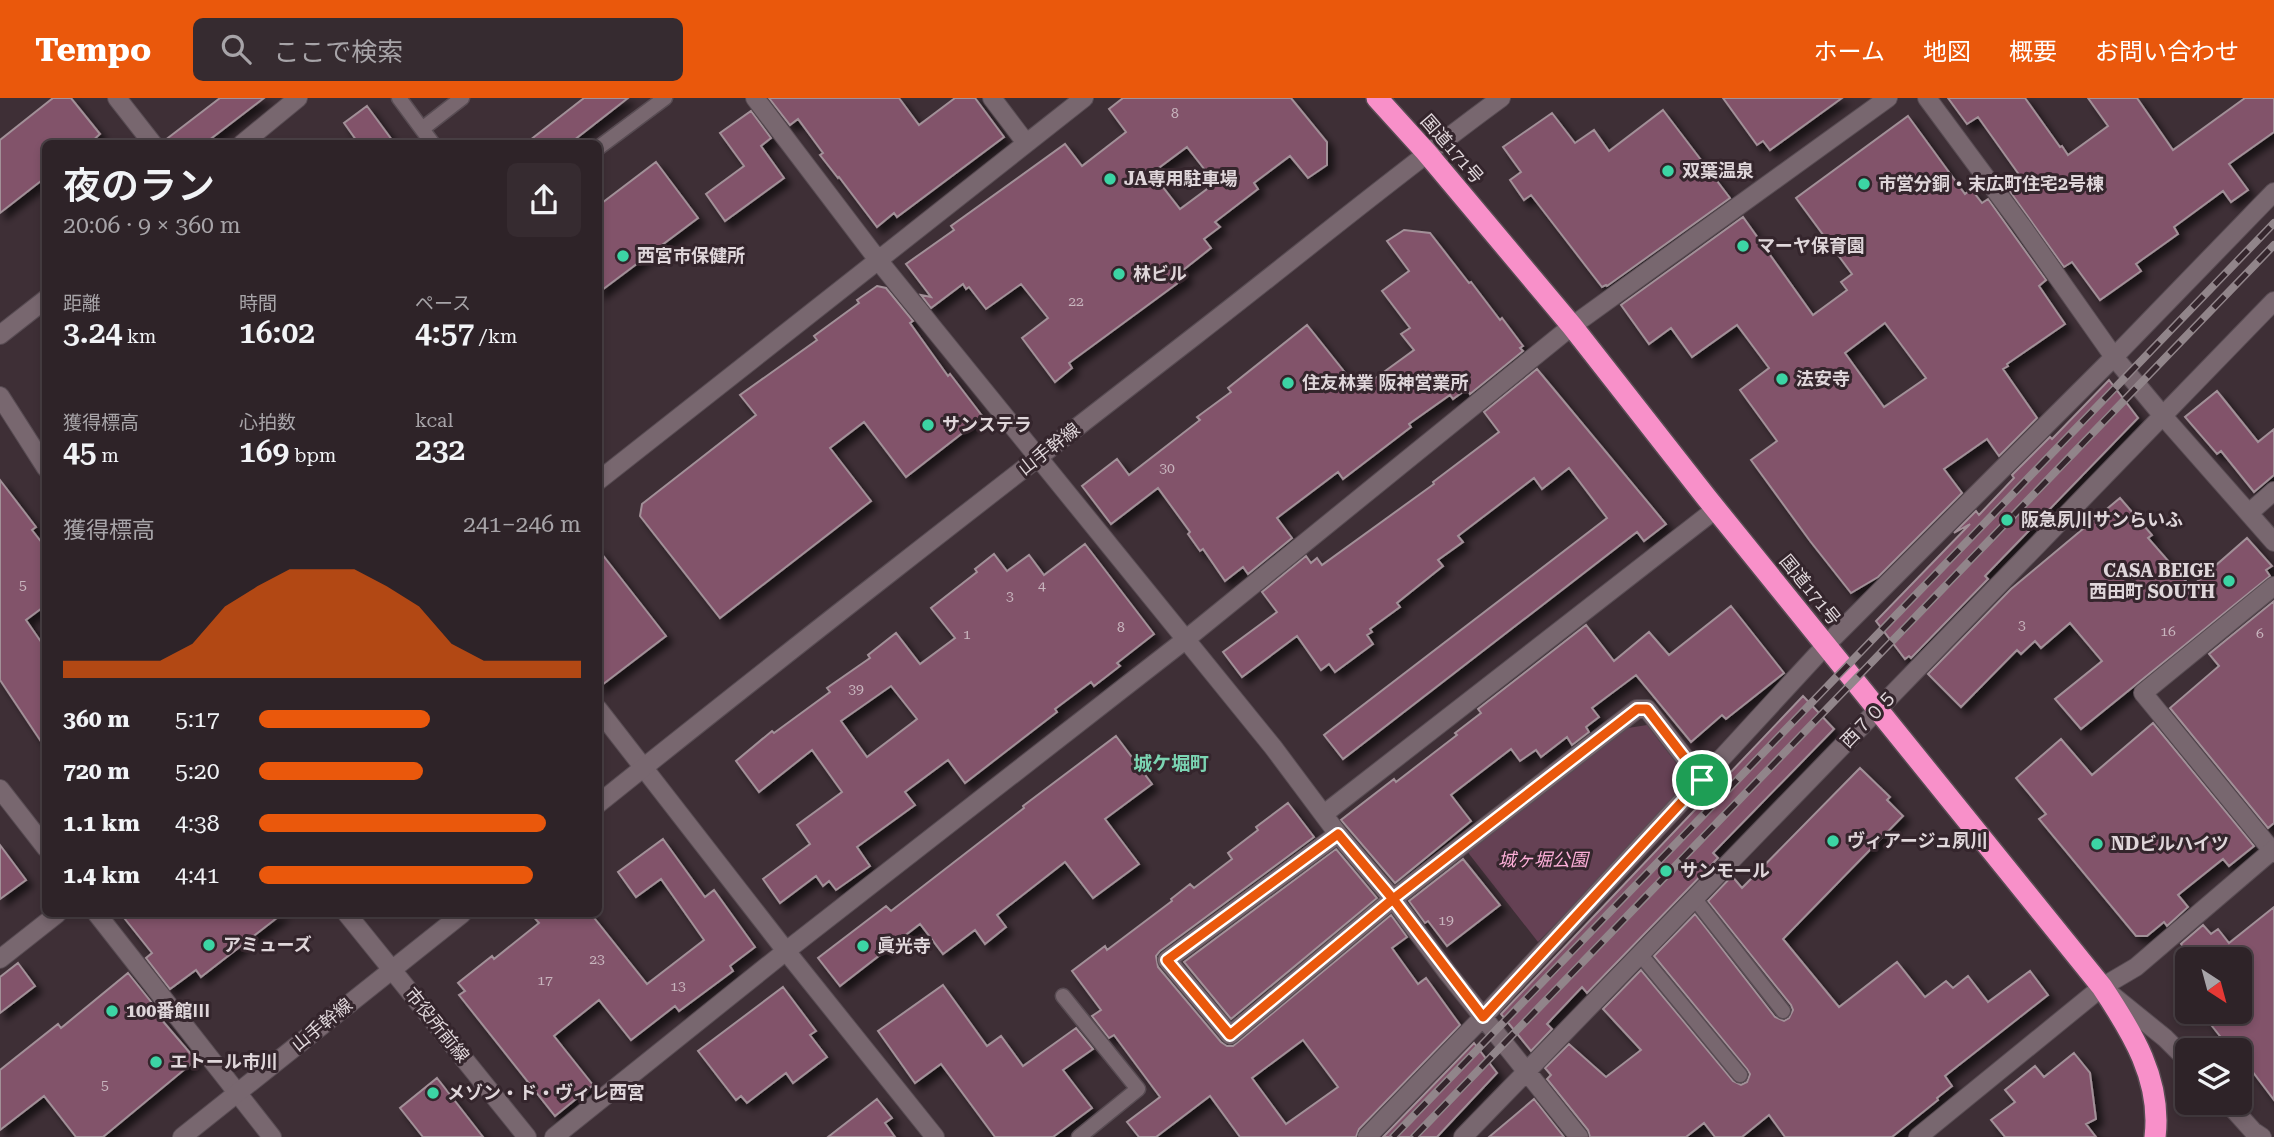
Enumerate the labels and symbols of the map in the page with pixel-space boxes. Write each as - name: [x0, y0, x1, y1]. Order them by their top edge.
- house number: 8: [1171, 105, 1179, 121]
- street label: 国道171号: [1417, 110, 1488, 187]
- place label: 双葉温泉: [1682, 160, 1754, 181]
- marker: 双葉温泉: [1660, 163, 1676, 179]
- place label: JA専用駐車場: [1124, 168, 1238, 189]
- marker: JA専用駐車場: [1102, 171, 1118, 187]
- place label: 市営分銅・末広町住宅2号棟: [1878, 173, 2104, 194]
- marker: 市営分銅・末広町住宅2号棟: [1856, 176, 1872, 192]
- place label: マーヤ保育園: [1757, 235, 1865, 256]
- marker: マーヤ保育園: [1735, 238, 1751, 254]
- place label: 西宮市保健所: [637, 245, 745, 266]
- marker: 西宮市保健所: [615, 248, 631, 264]
- place label: 林ビル: [1133, 263, 1187, 284]
- marker: 林ビル: [1111, 266, 1127, 282]
- house number: 22: [1068, 293, 1084, 309]
- place label: 法安寺: [1796, 368, 1850, 389]
- marker: 法安寺: [1774, 371, 1790, 387]
- place label: 住友林業 阪神営業所: [1302, 372, 1469, 393]
- marker: 住友林業 阪神営業所: [1280, 375, 1296, 391]
- place label: サンステラ: [942, 414, 1032, 435]
- marker: サンステラ: [920, 417, 936, 433]
- street label: 山手幹線: [1014, 418, 1084, 479]
- house number: 30: [1159, 460, 1175, 476]
- place label: 阪急夙川サンらいふ: [2021, 509, 2183, 530]
- marker: 阪急夙川サンらいふ: [1999, 512, 2015, 528]
- street label: 国道171号: [1776, 550, 1845, 629]
- place label: CASA BEIGE 西田町 SOUTH: [2089, 560, 2215, 602]
- marker: CASA BEIGE 西田町 SOUTH: [2221, 573, 2237, 589]
- house number: 5: [19, 577, 27, 593]
- house number: 4: [1038, 577, 1046, 593]
- house number: 3: [1006, 588, 1014, 604]
- house number: 3: [2018, 617, 2026, 633]
- house number: 8: [1117, 619, 1125, 635]
- house number: 16: [2160, 623, 2176, 639]
- house number: 6: [2256, 625, 2264, 641]
- house number: 1: [963, 626, 971, 642]
- house number: 39: [848, 681, 864, 697]
- street label: 西７０５: [1836, 685, 1901, 752]
- pin: [1672, 750, 1732, 810]
- district label: 城ケ堀町: [1133, 752, 1209, 775]
- place label: ヴィアージュ夙川: [1847, 830, 1988, 851]
- marker: ヴィアージュ夙川: [1825, 833, 1841, 849]
- place label: NDビルハイツ: [2111, 833, 2229, 854]
- marker: NDビルハイツ: [2089, 836, 2105, 852]
- park label: 城ヶ堀公園: [1498, 849, 1591, 870]
- place label: サンモール: [1680, 860, 1770, 881]
- marker: サンモール: [1658, 863, 1674, 879]
- house number: 19: [1438, 912, 1454, 928]
- place label: アミューズ: [223, 934, 312, 955]
- place label: 眞光寺: [877, 935, 931, 956]
- marker: アミューズ: [201, 937, 217, 953]
- marker: 眞光寺: [855, 938, 871, 954]
- north arrow: [2175, 947, 2252, 1024]
- house number: 23: [589, 951, 605, 967]
- house number: 17: [537, 972, 553, 988]
- house number: 13: [670, 978, 686, 994]
- street label: 市役所前線: [401, 983, 474, 1066]
- street label: 山手幹線: [287, 994, 356, 1055]
- place label: 100番館Ⅲ: [126, 1000, 210, 1021]
- marker: 100番館Ⅲ: [104, 1003, 120, 1019]
- place label: エトール市川: [170, 1051, 278, 1072]
- marker: エトール市川: [148, 1054, 164, 1070]
- house number: 5: [101, 1077, 109, 1093]
- place label: メゾン・ド・ヴィレ西宮: [447, 1082, 645, 1103]
- marker: メゾン・ド・ヴィレ西宮: [425, 1085, 441, 1101]

